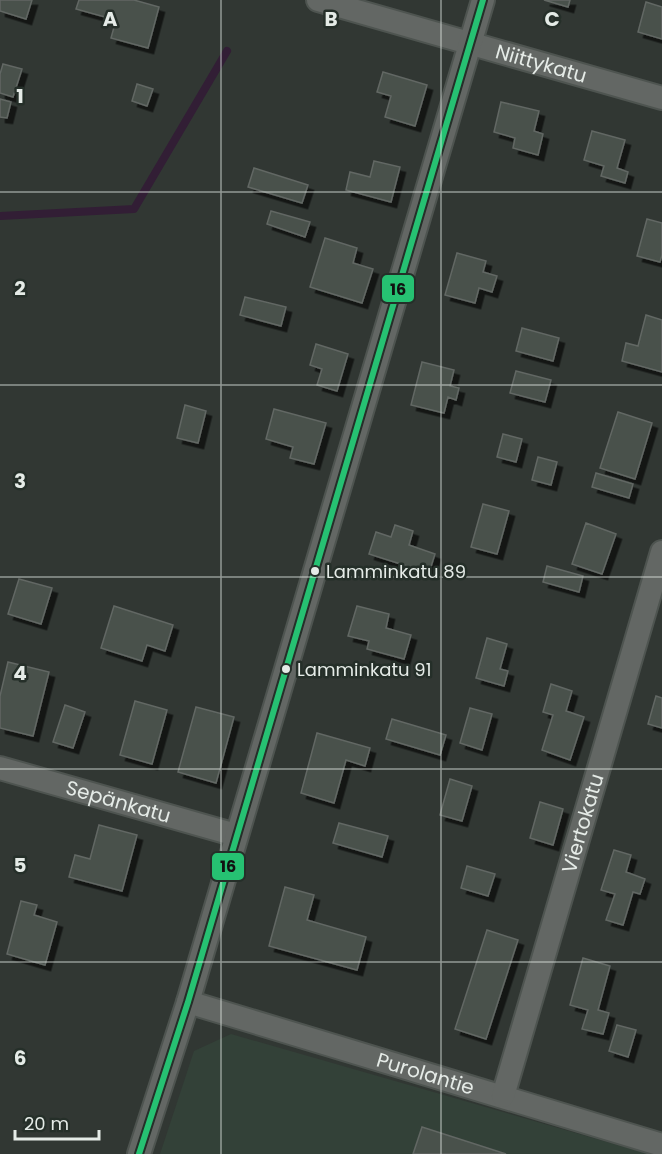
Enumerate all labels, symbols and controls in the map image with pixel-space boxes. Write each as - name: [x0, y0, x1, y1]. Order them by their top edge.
- text: A: [103, 5, 118, 33]
- text: B: [324, 5, 338, 33]
- text: C: [544, 5, 560, 33]
- street label: Niittykatu: [492, 37, 590, 90]
- text: 1: [16, 82, 24, 110]
- text: 2: [14, 274, 26, 302]
- line badge: 16: [381, 274, 415, 303]
- text: 16: [390, 278, 406, 301]
- text: 3: [14, 467, 26, 495]
- place label: Lamminkatu 89: [326, 559, 466, 584]
- marker: Lamminkatu 89: [309, 565, 321, 577]
- place label: Lamminkatu 91: [297, 657, 431, 682]
- text: 4: [13, 659, 27, 687]
- marker: Lamminkatu 91: [280, 663, 292, 675]
- street label: Viertokatu: [555, 770, 610, 876]
- street label: Sepänkatu: [63, 773, 174, 830]
- text: 5: [14, 851, 27, 879]
- line badge: 16: [211, 852, 245, 881]
- text: 16: [220, 855, 236, 878]
- text: 6: [14, 1044, 26, 1072]
- street label: Purolantie: [373, 1046, 478, 1102]
- scale bar: [15, 1103, 99, 1141]
- text: 20 m: [24, 1111, 69, 1136]

